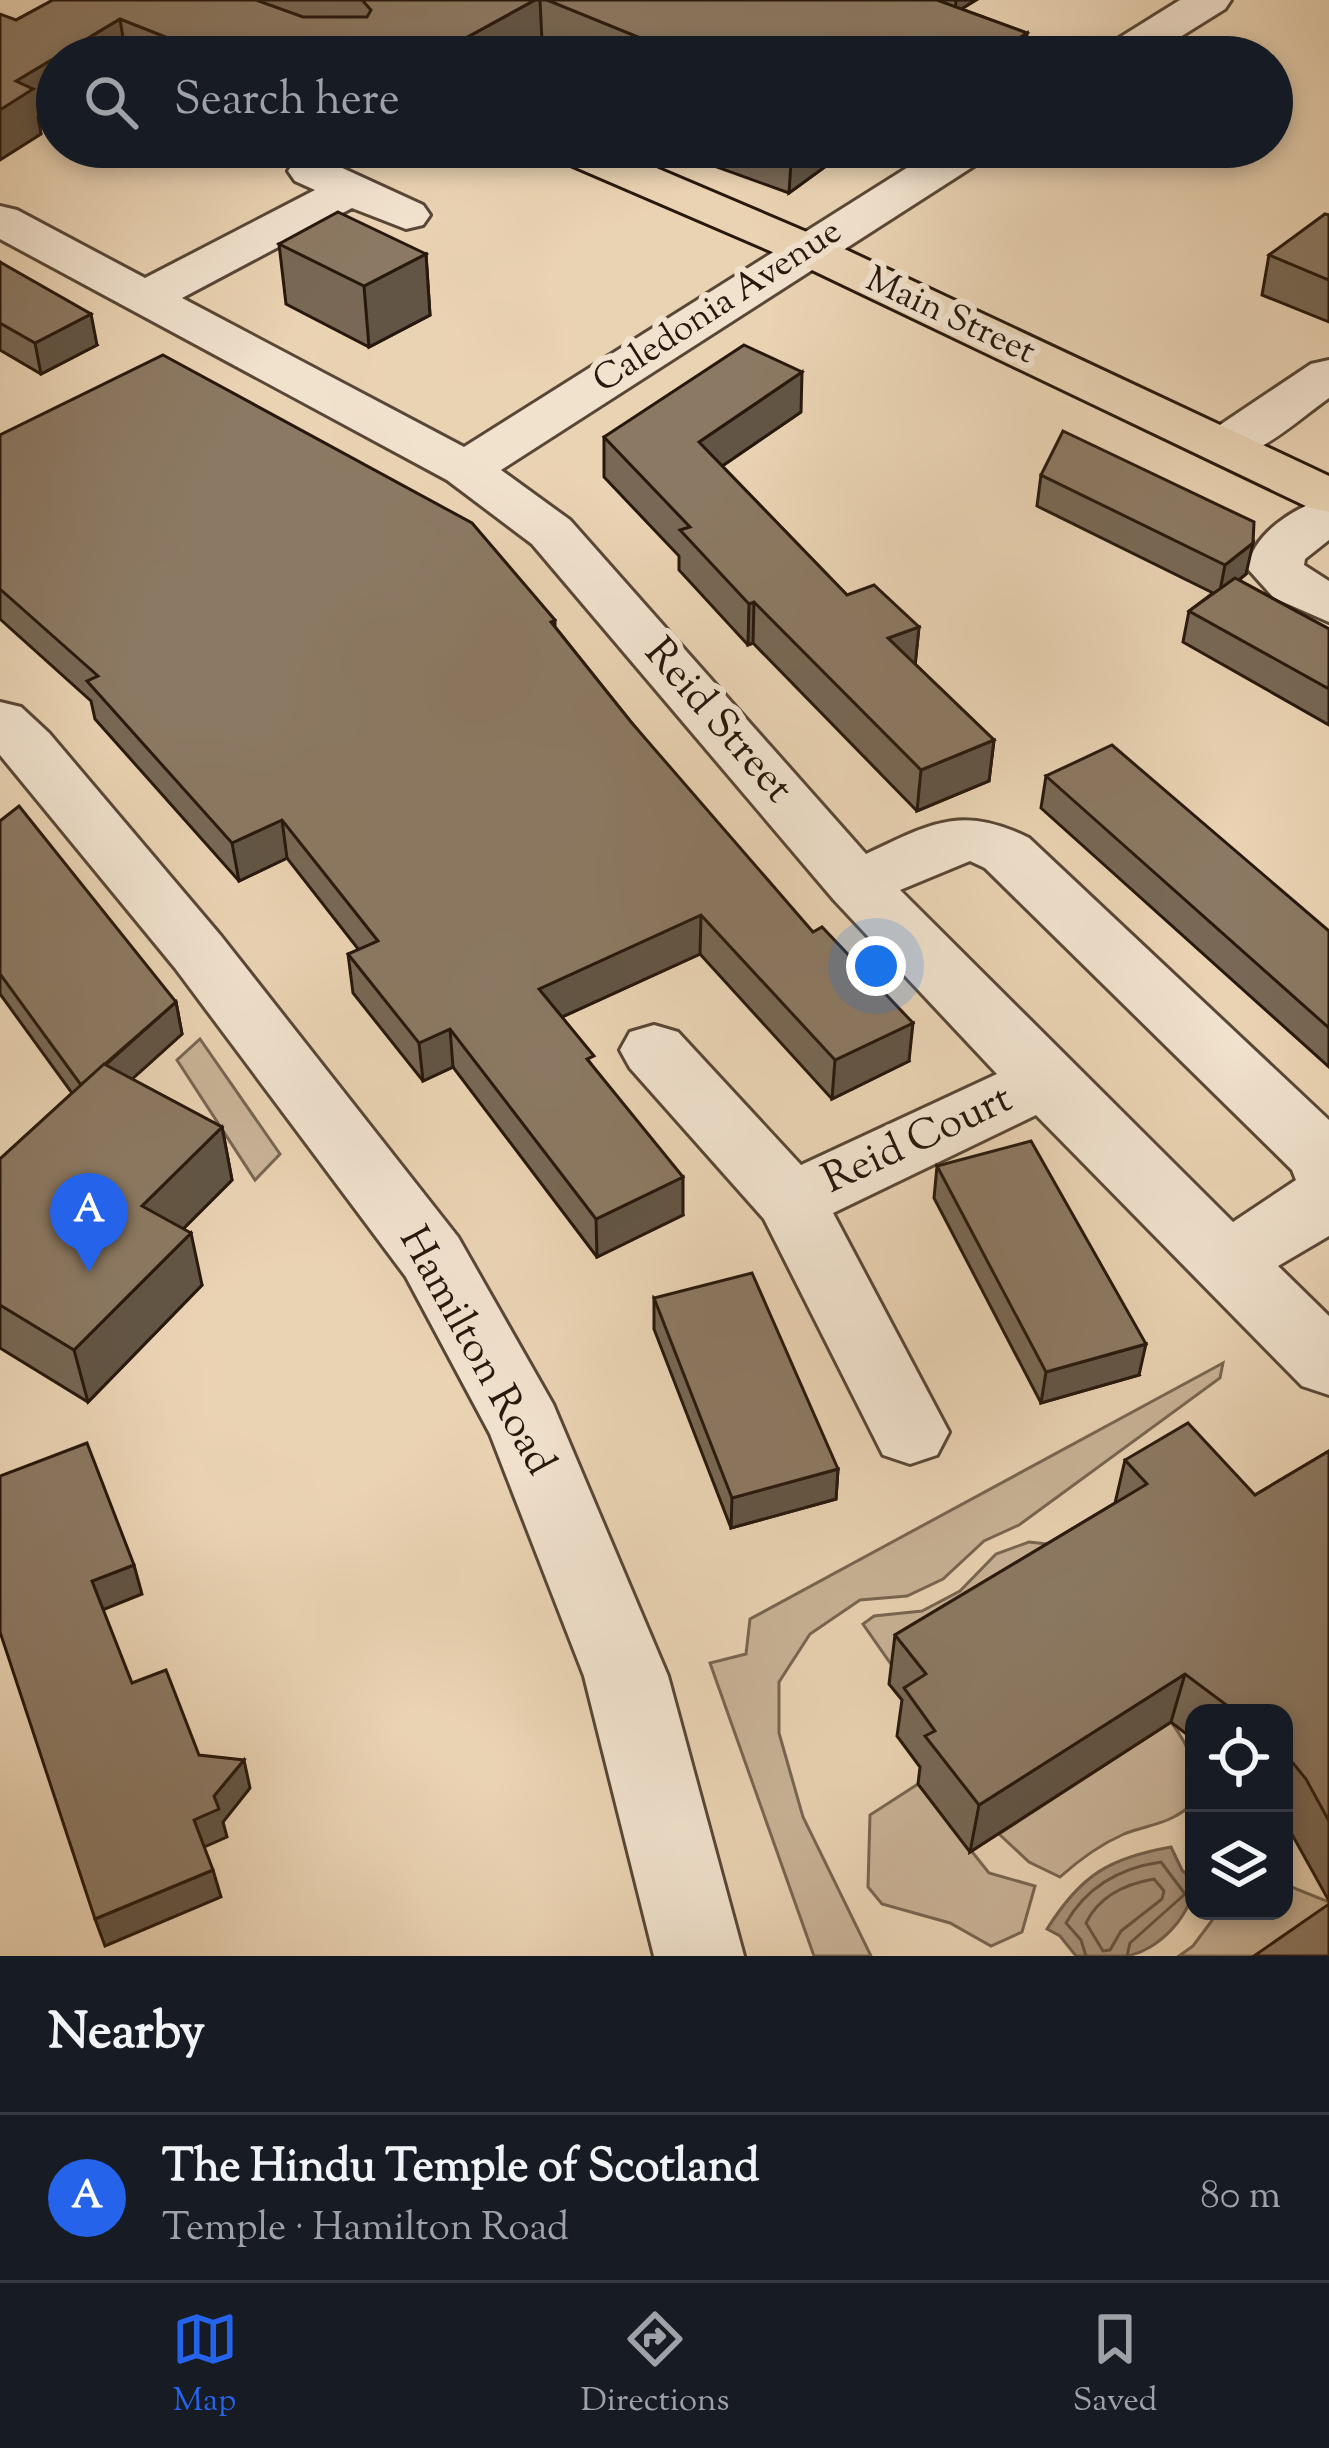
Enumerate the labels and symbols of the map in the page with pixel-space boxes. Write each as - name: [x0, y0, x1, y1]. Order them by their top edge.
- street label: Caledonia Avenue: [583, 207, 853, 407]
- street label: Main Street: [857, 255, 1043, 379]
- street label: Reid Street: [628, 626, 806, 818]
- your location: [846, 936, 906, 996]
- street label: Reid Court: [813, 1071, 1023, 1211]
- pin: A: [50, 1173, 128, 1272]
- street label: Hamilton Road: [382, 1217, 568, 1487]

